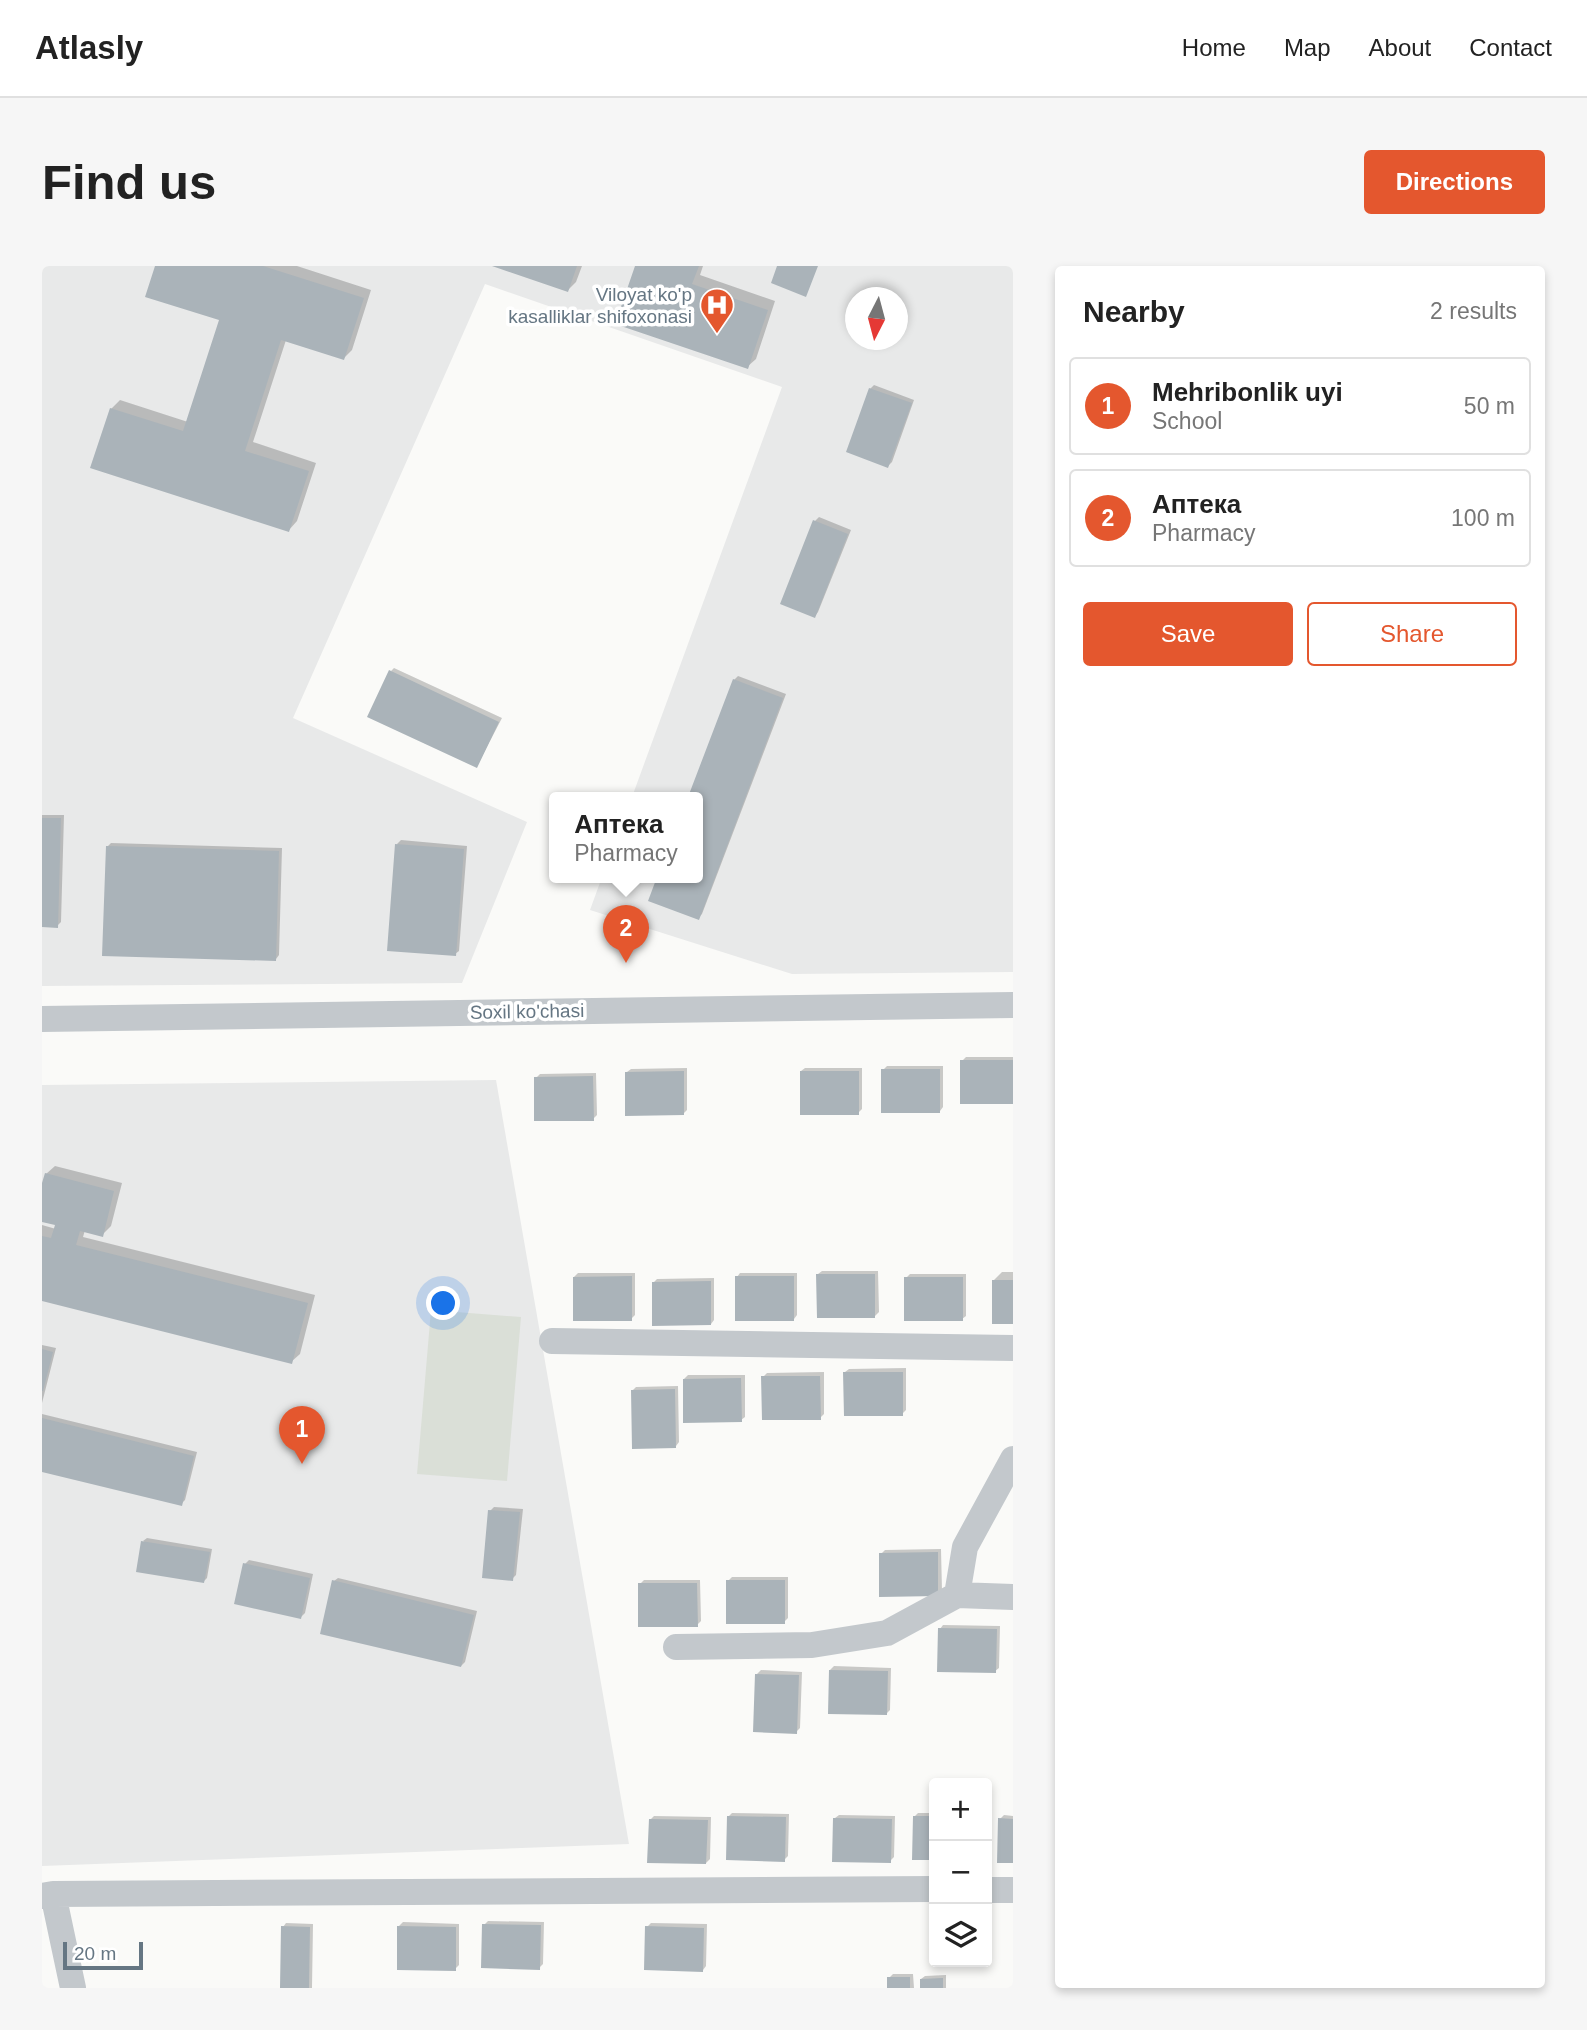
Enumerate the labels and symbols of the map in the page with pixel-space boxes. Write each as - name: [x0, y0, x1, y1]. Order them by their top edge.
- place label: Viloyat ko'p kasalliklar shifoxonasi: [508, 284, 692, 327]
- hospital icon: Viloyat ko'p kasalliklar shifoxonasi: [698, 286, 736, 335]
- north arrow: [845, 287, 908, 350]
- pin: 2: [603, 905, 649, 963]
- street label: Soxil ko'chasi: [470, 1000, 584, 1023]
- your location: [426, 1286, 460, 1320]
- pin: 1: [279, 1406, 325, 1464]
- scale bar: [63, 1939, 144, 1971]

